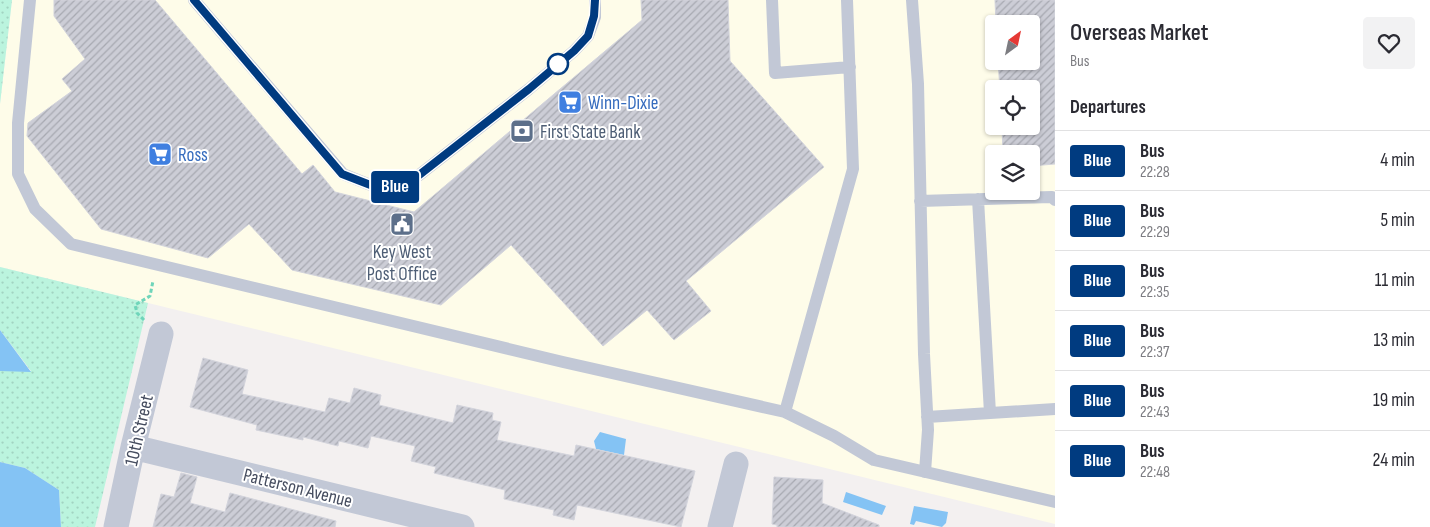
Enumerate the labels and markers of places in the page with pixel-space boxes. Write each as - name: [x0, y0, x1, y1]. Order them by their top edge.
- unlabelled marker: [547, 53, 569, 75]
- supermarket icon: Winn-Dixie: [557, 89, 583, 115]
- place label: Winn-Dixie: [588, 92, 658, 115]
- bank icon: First State Bank: [509, 118, 535, 144]
- place label: First State Bank: [540, 121, 641, 144]
- supermarket icon: Ross: [147, 141, 173, 167]
- place label: Ross: [178, 144, 208, 167]
- public building icon: Key West Post Office: [389, 211, 415, 237]
- place label: Key West Post Office: [367, 241, 437, 286]

